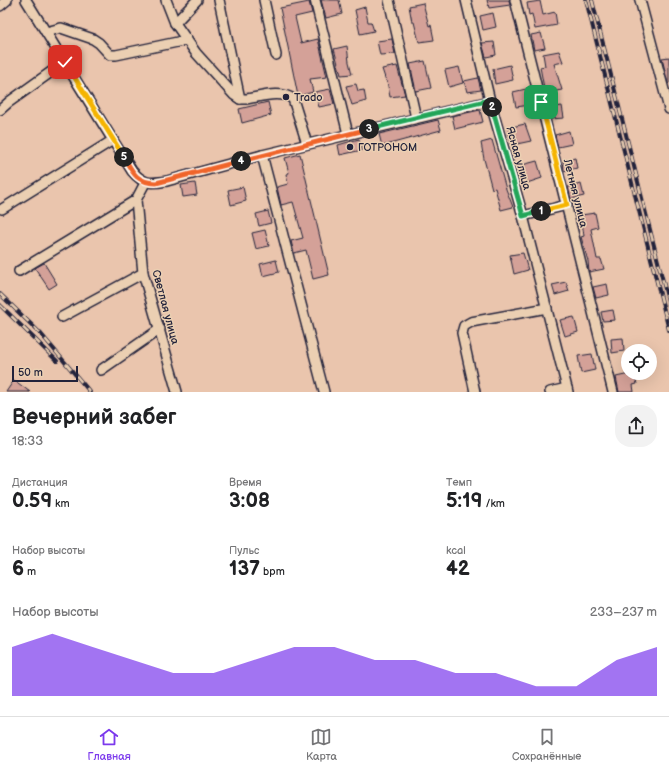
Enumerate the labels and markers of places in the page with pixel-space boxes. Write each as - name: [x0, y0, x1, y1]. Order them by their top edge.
- pin: [48, 45, 82, 79]
- pin: [524, 85, 558, 119]
- place label: Trado: [294, 91, 323, 104]
- marker: Trado: [281, 92, 291, 102]
- pin: 2: [482, 97, 502, 117]
- pin: 3: [359, 119, 379, 139]
- place label: ГОТРОНОМ: [358, 141, 417, 154]
- marker: ГОТРОНОМ: [345, 142, 355, 152]
- pin: 5: [114, 147, 134, 167]
- pin: 4: [231, 151, 251, 171]
- pin: 1: [531, 201, 551, 221]

